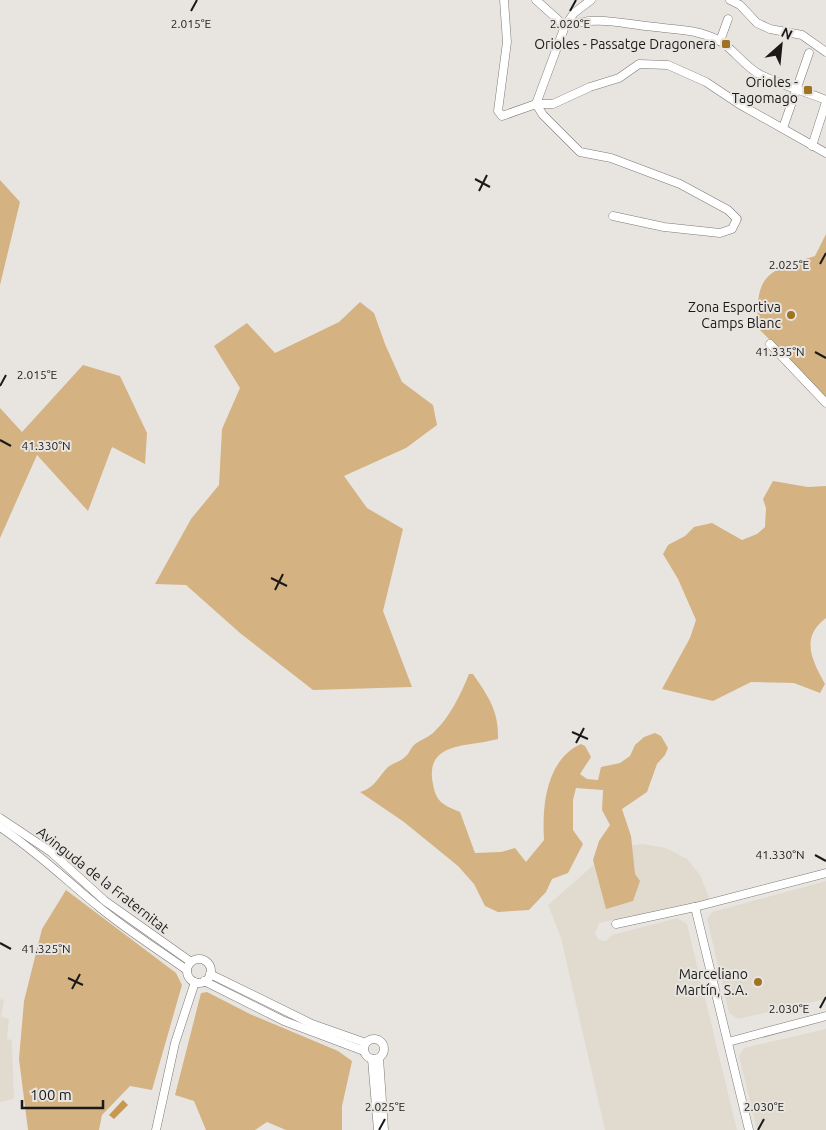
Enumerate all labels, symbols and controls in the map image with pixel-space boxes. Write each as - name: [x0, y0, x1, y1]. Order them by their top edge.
- text: 2.015°E: [171, 17, 212, 30]
- text: 2.020°E: [550, 17, 591, 30]
- north arrow: [756, 20, 806, 70]
- text: N: [779, 24, 795, 43]
- place label: Orioles - Passatge Dragonera: [534, 36, 716, 52]
- marker: Orioles - Passatge Dragonera: [720, 38, 732, 50]
- place label: Orioles - Tagomago: [732, 74, 798, 106]
- marker: Orioles - Tagomago: [802, 84, 814, 96]
- text: 2.025°E: [769, 258, 810, 271]
- place label: Zona Esportiva Camps Blanc: [688, 299, 781, 331]
- marker: Zona Esportiva Camps Blanc: [785, 309, 797, 321]
- text: 41.335°N: [755, 345, 805, 358]
- text: 2.015°E: [17, 368, 58, 381]
- text: 41.330°N: [21, 439, 71, 452]
- street label: Avinguda de la Fraternitat: [34, 824, 172, 937]
- text: 41.330°N: [755, 848, 805, 861]
- text: 41.325°N: [21, 942, 71, 955]
- place label: Marceliano Martín, S.A.: [676, 966, 748, 998]
- marker: Marceliano Martín, S.A.: [752, 976, 764, 988]
- text: 2.030°E: [769, 1002, 810, 1015]
- scale bar: [22, 1078, 104, 1110]
- text: 100 m: [30, 1086, 72, 1103]
- text: 2.025°E: [365, 1100, 406, 1113]
- text: 2.030°E: [744, 1100, 785, 1113]

